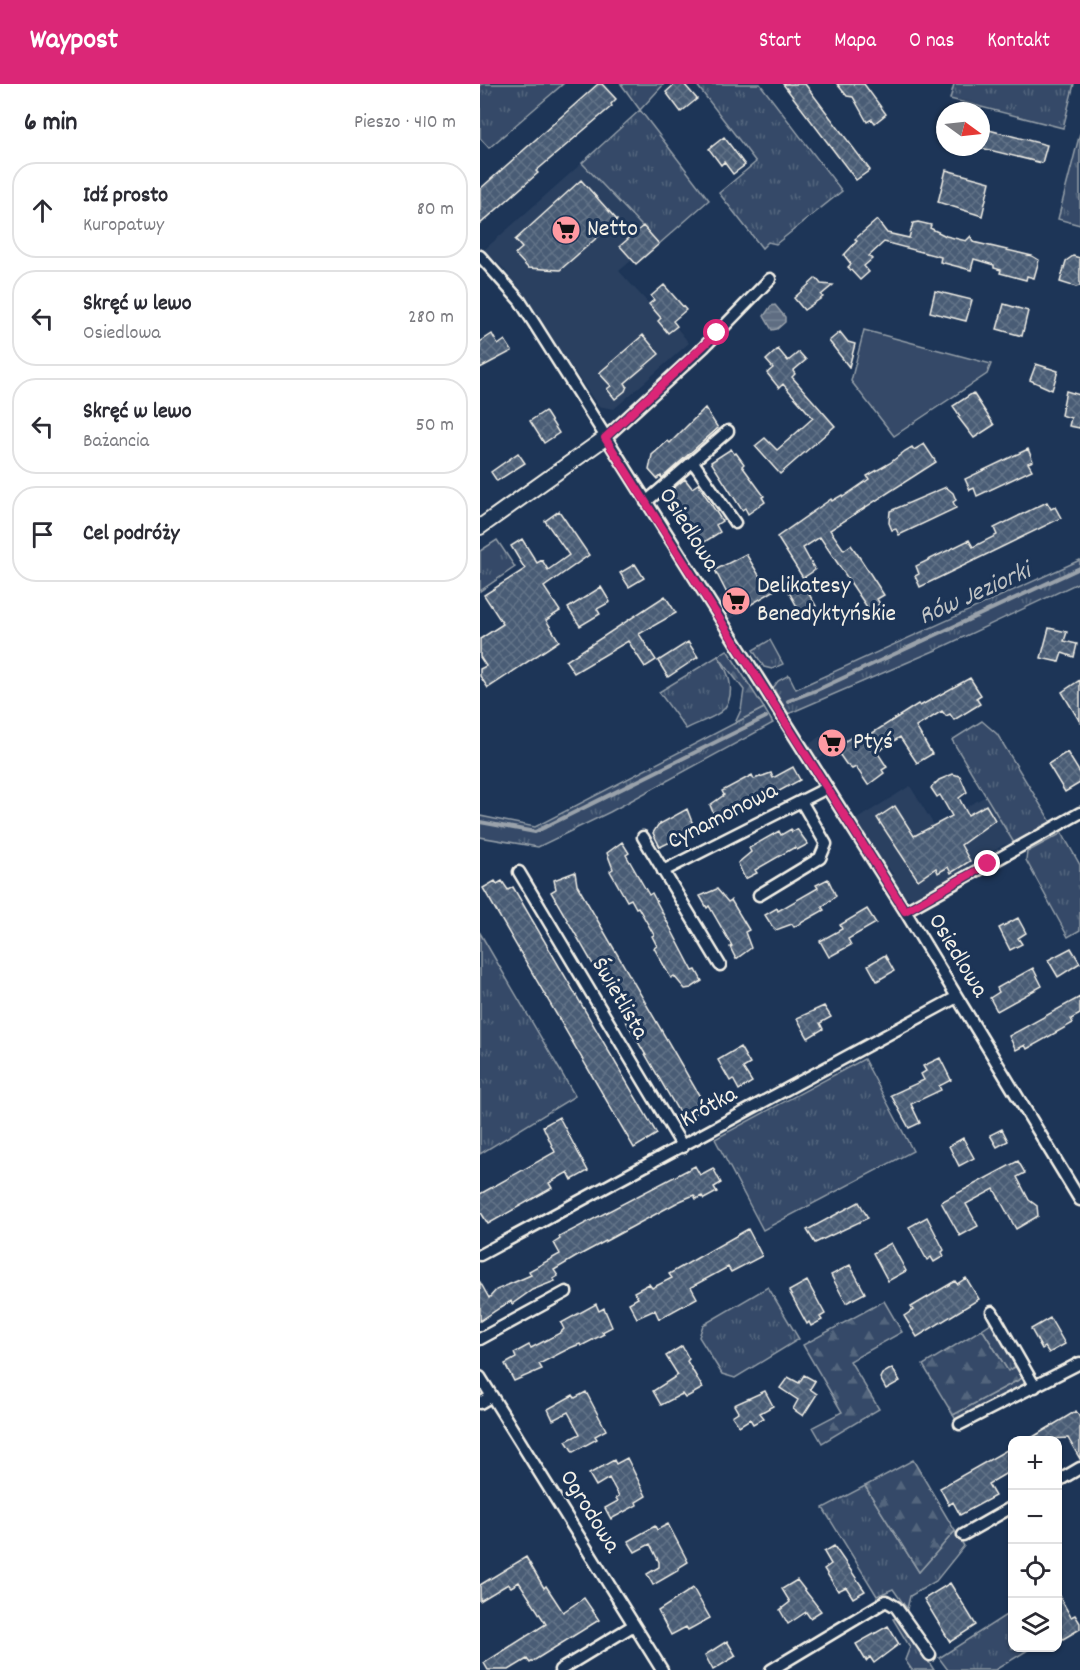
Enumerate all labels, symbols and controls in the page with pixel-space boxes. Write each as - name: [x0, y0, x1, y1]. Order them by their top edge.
- text: Waypost: [30, 22, 118, 62]
- text: Start: [759, 27, 801, 57]
- text: Mapa: [834, 27, 876, 57]
- text: O nas: [909, 27, 954, 57]
- text: Kontakt: [987, 27, 1050, 57]
- north arrow: [936, 102, 990, 156]
- text: 6 min: [24, 105, 77, 142]
- text: Pieszo · 410 m: [354, 109, 456, 137]
- text: Idź prosto: [83, 181, 168, 212]
- icon: ahead: [26, 194, 59, 227]
- text: 80 m: [417, 196, 454, 224]
- text: Kuropatwy: [83, 212, 164, 240]
- place label: Netto: [587, 213, 638, 247]
- supermarket icon: Netto: [550, 214, 582, 246]
- text: Skręć w lewo: [83, 289, 192, 320]
- icon: left: [26, 302, 59, 335]
- text: 280 m: [408, 304, 454, 332]
- route start: [703, 319, 729, 345]
- text: Osiedlowa: [83, 320, 161, 348]
- text: Skręć w lewo: [83, 397, 192, 428]
- icon: left: [26, 410, 59, 443]
- text: 50 m: [416, 412, 454, 440]
- text: Bażancia: [83, 428, 149, 456]
- street label: Osiedlowa: [649, 481, 728, 579]
- icon: arrive: [26, 518, 59, 551]
- text: Cel podróży: [83, 519, 179, 550]
- water label: Rów Jeziorki: [913, 552, 1041, 636]
- place label: Delikatesy Benedyktyńskie: [757, 570, 896, 632]
- supermarket icon: Delikatesy Benedyktyńskie: [720, 585, 752, 617]
- place label: Ptyś: [853, 726, 893, 760]
- supermarket icon: Ptyś: [816, 727, 848, 759]
- street label: Cynamonowa: [662, 774, 785, 859]
- route end: [974, 850, 1000, 876]
- street label: Osiedlowa: [918, 907, 996, 1005]
- street label: Świetlista: [582, 952, 656, 1047]
- street label: Krótka: [674, 1078, 744, 1138]
- map controls: [1008, 1436, 1062, 1652]
- button: +: [1008, 1436, 1062, 1490]
- street label: Ogrodowa: [550, 1464, 628, 1561]
- button: −: [1008, 1490, 1062, 1544]
- button: locate: [1008, 1544, 1062, 1598]
- button: layers: [1008, 1598, 1062, 1652]

